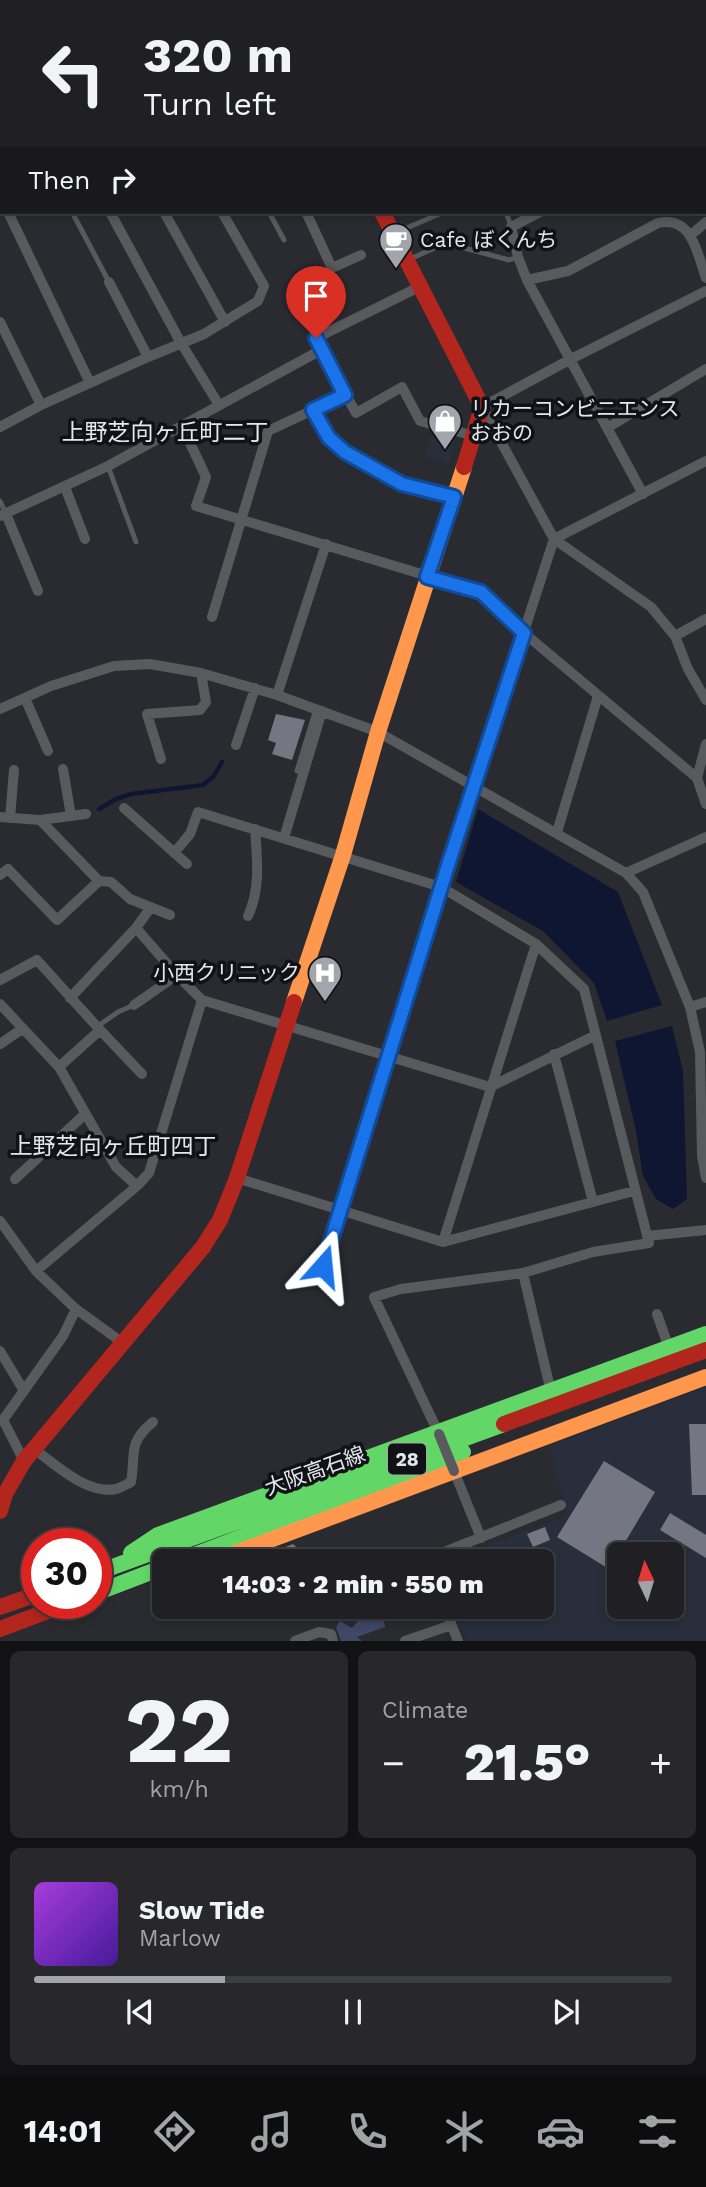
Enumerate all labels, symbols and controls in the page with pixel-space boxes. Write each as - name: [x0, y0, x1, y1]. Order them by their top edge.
- text: 320 m: [143, 26, 293, 84]
- icon: left: [28, 28, 119, 119]
- text: Turn left: [143, 85, 276, 123]
- icon: right: [104, 161, 142, 199]
- text: Then: [28, 165, 90, 195]
- cafe icon: Cafe ぼくんち: [377, 221, 415, 270]
- place label: Cafe ぼくんち: [420, 227, 557, 252]
- pin: [286, 266, 346, 338]
- icon: arrive: [297, 277, 335, 315]
- place label: リカーコンビニエンス おおの: [470, 396, 680, 445]
- shop icon: リカーコンビニエンス おおの: [426, 402, 464, 451]
- district label: 上野芝向ヶ丘町二丁: [62, 419, 269, 446]
- hospital icon: 小西クリニック: [306, 954, 344, 1003]
- place label: 小西クリニック: [153, 960, 300, 985]
- district label: 上野芝向ヶ丘町四丁: [10, 1133, 217, 1160]
- position arrow: [286, 1229, 360, 1303]
- street label: 大阪高石線: [261, 1441, 368, 1500]
- road number: 28: [388, 1443, 426, 1474]
- speed limit sign: 30: [21, 1528, 112, 1619]
- north arrow: [607, 1542, 684, 1619]
- map controls: [607, 1542, 684, 1619]
- text: 14:03 · 2 min · 550 m: [222, 1569, 484, 1599]
- text: 22: [125, 1677, 233, 1784]
- text: Climate: [382, 1697, 468, 1724]
- text: 21.5°: [464, 1732, 590, 1793]
- text: −: [382, 1741, 405, 1785]
- text: +: [649, 1741, 672, 1785]
- text: km/h: [149, 1776, 209, 1803]
- text: Slow Tide: [139, 1895, 265, 1925]
- text: Marlow: [139, 1925, 221, 1952]
- icon: previous: [121, 1993, 159, 2031]
- icon: pause: [334, 1993, 372, 2031]
- icon: next: [547, 1993, 585, 2031]
- icon: directions: [150, 2107, 199, 2156]
- icon: music: [247, 2107, 296, 2156]
- icon: phone: [343, 2107, 392, 2156]
- icon: climate: [440, 2107, 489, 2156]
- icon: car: [536, 2107, 585, 2156]
- icon: filters: [633, 2107, 682, 2156]
- text: 14:01: [24, 2112, 102, 2150]

